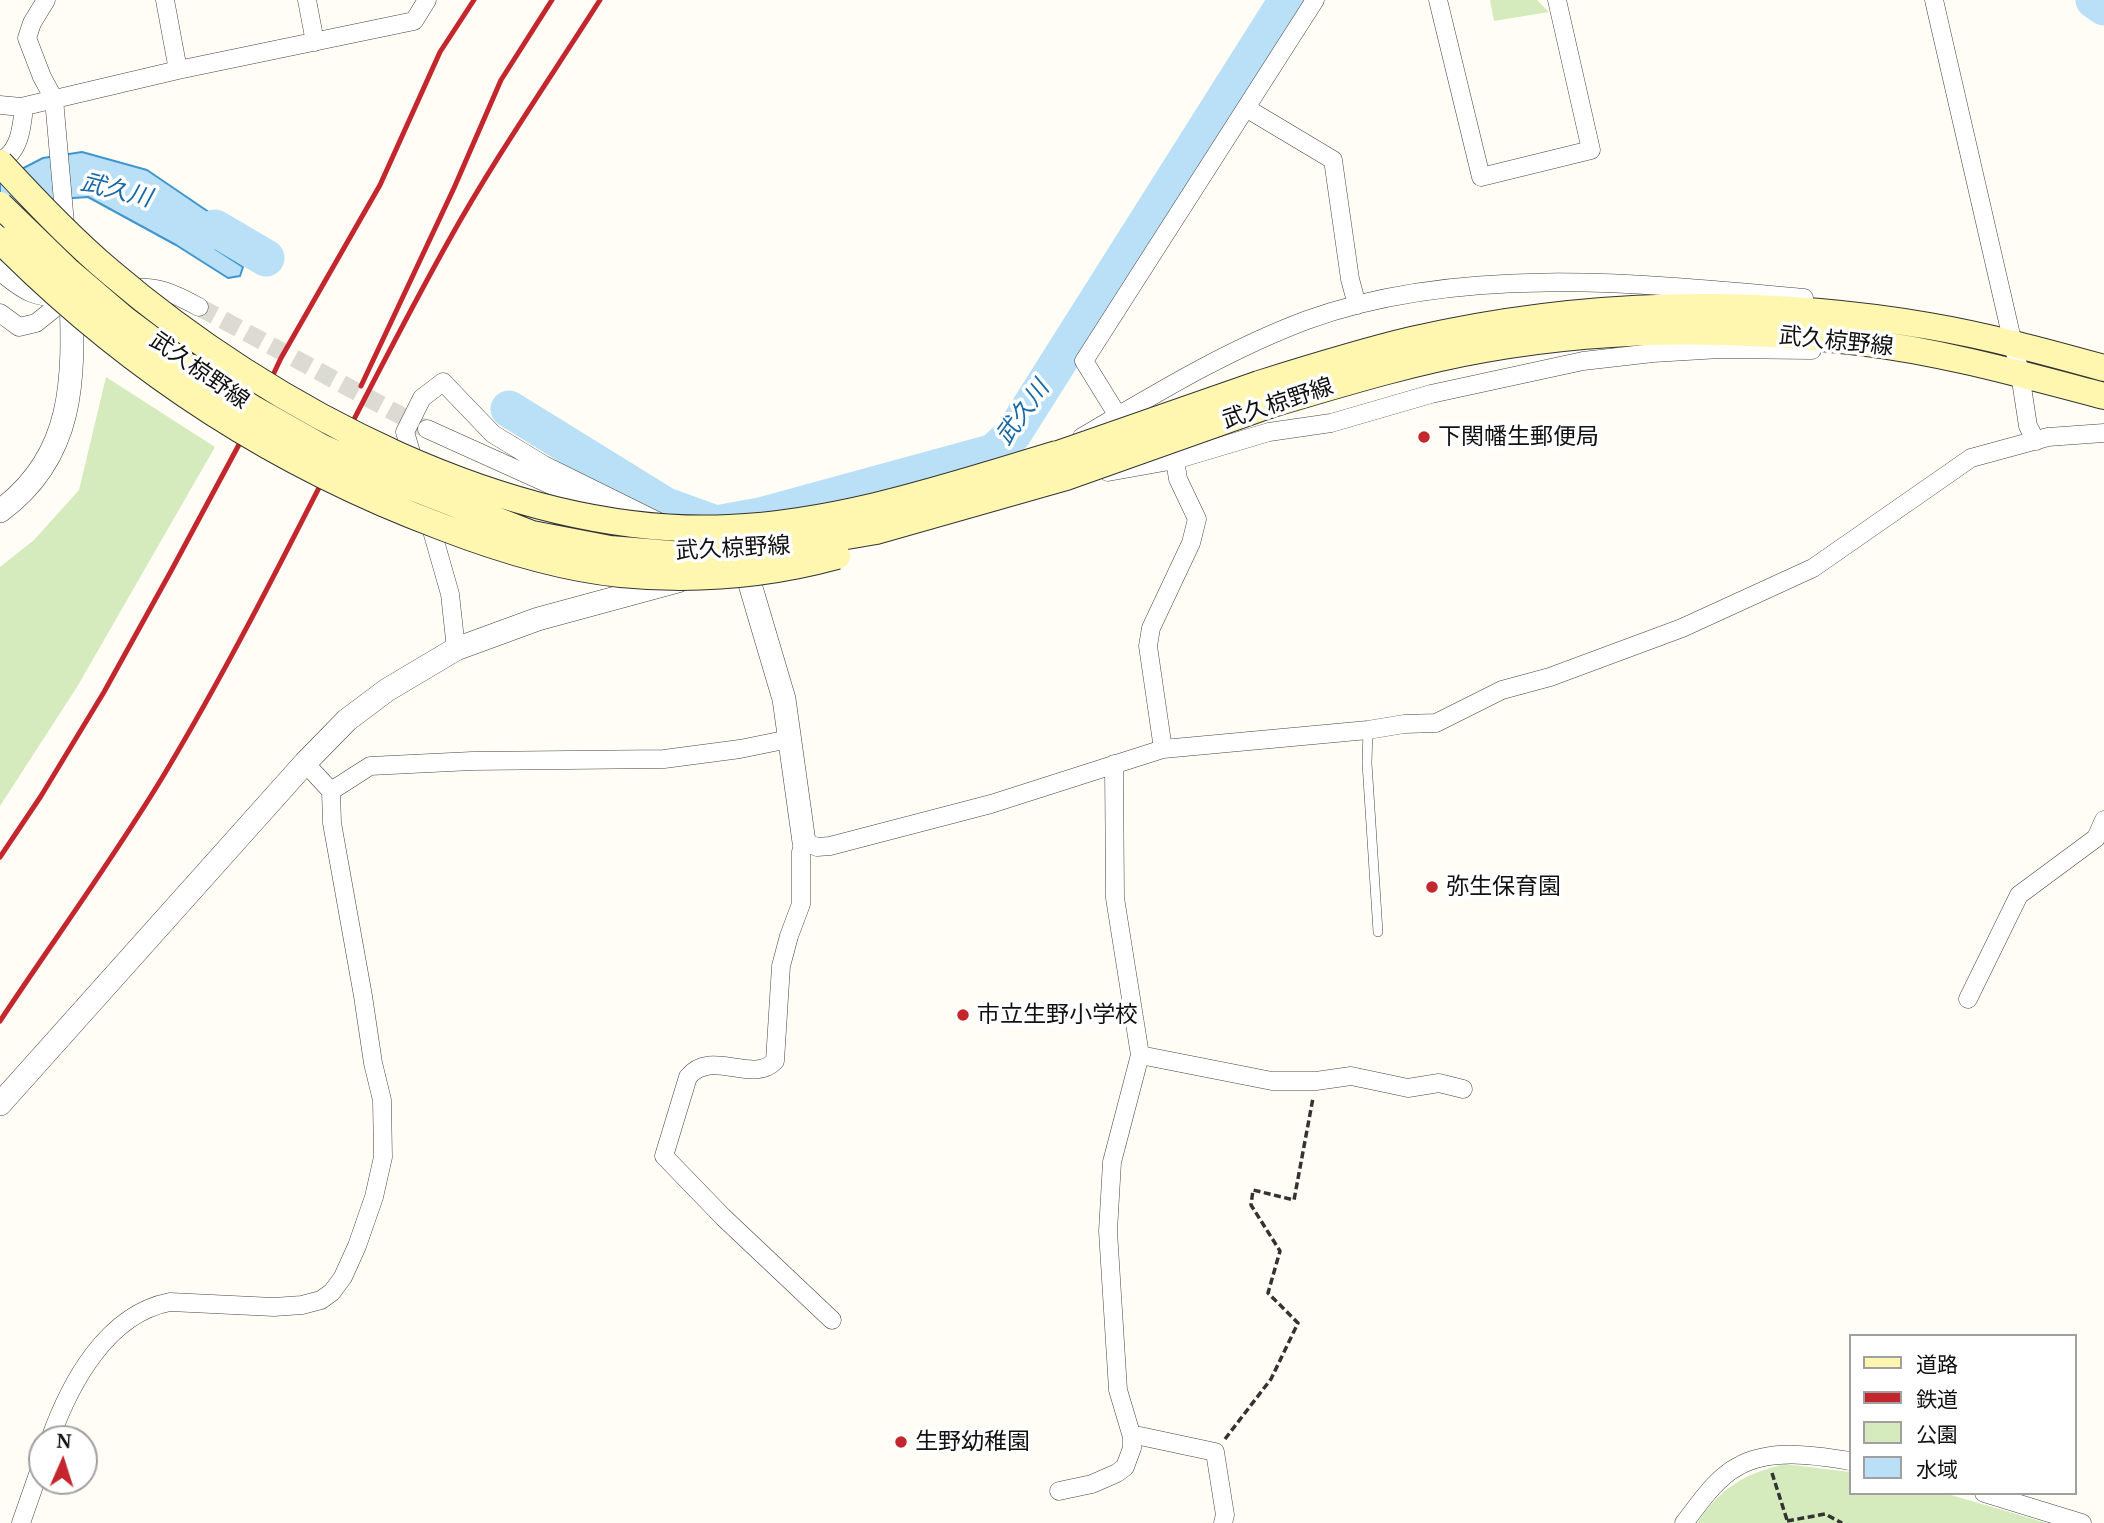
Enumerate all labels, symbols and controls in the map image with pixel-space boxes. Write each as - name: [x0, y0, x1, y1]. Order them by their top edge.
- water label: 武久川: [78, 168, 154, 214]
- street label: 武久椋野線: [1777, 322, 1895, 362]
- street label: 武久椋野線: [144, 327, 254, 415]
- street label: 武久椋野線: [1219, 373, 1337, 435]
- water label: 武久川: [990, 375, 1056, 451]
- place label: 下関幡生郵便局: [1438, 423, 1599, 451]
- marker: 下関幡生郵便局: [1416, 429, 1432, 445]
- street label: 武久椋野線: [675, 532, 791, 566]
- place label: 弥生保育園: [1446, 873, 1561, 901]
- marker: 弥生保育園: [1424, 879, 1440, 895]
- place label: 市立生野小学校: [977, 1001, 1138, 1029]
- marker: 市立生野小学校: [955, 1007, 971, 1023]
- legend: [1848, 1334, 2076, 1495]
- text: 道路: [1916, 1350, 1958, 1378]
- text: 鉄道: [1916, 1385, 1958, 1413]
- text: 公園: [1916, 1420, 1958, 1448]
- north arrow: [28, 1425, 98, 1495]
- text: N: [56, 1428, 72, 1454]
- place label: 生野幼稚園: [915, 1428, 1030, 1456]
- marker: 生野幼稚園: [893, 1434, 909, 1450]
- text: 水域: [1916, 1455, 1958, 1483]

